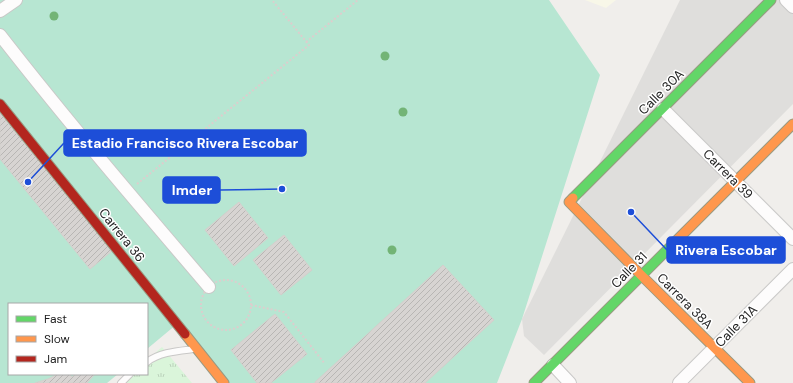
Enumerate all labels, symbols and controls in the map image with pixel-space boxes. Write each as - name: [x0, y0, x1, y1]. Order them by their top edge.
- street label: Calle 30A: [635, 65, 688, 118]
- callout: Estadio Francisco Rivera Escobar: [64, 130, 306, 156]
- text: Estadio Francisco Rivera Escobar: [72, 134, 299, 152]
- street label: Carrera 39: [699, 145, 757, 203]
- callout: Imder: [163, 177, 220, 203]
- text: Imder: [172, 181, 212, 199]
- street label: Carrera 36: [95, 205, 149, 265]
- callout: Rivera Escobar: [667, 237, 785, 263]
- text: Rivera Escobar: [675, 241, 777, 259]
- street label: Calle 31: [607, 248, 651, 292]
- street label: Carrera 38A: [653, 269, 717, 333]
- street label: Calle 31A: [711, 301, 761, 351]
- legend: [8, 303, 148, 375]
- text: Fast: [44, 311, 67, 327]
- text: Slow: [44, 331, 70, 347]
- text: Jam: [44, 351, 67, 367]

